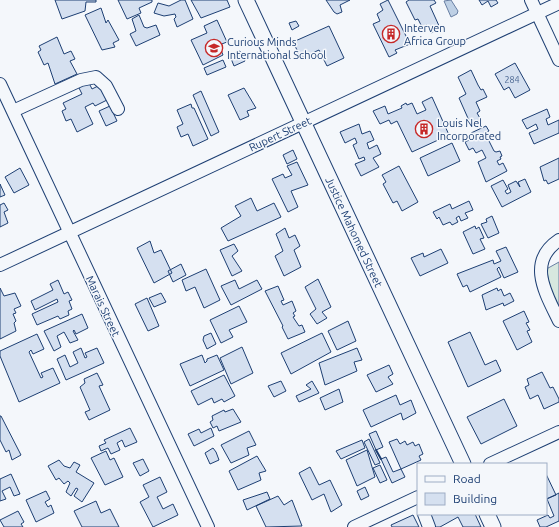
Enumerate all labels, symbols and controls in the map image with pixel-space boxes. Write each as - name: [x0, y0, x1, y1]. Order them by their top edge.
- place label: Interven Africa Group: [404, 22, 466, 47]
- building icon: Interven Africa Group: [381, 24, 401, 44]
- place label: Curious Minds International School: [227, 36, 326, 61]
- school or university icon: Curious Minds International School: [204, 38, 224, 58]
- house number: 284: [504, 75, 520, 85]
- street label: Rupert Street: [247, 114, 314, 154]
- place label: Louis Nel Incorporated: [437, 117, 501, 142]
- building icon: Louis Nel Incorporated: [414, 119, 434, 139]
- street label: Justice Mahomed Street: [323, 175, 385, 290]
- street label: Marais Street: [84, 274, 123, 339]
- legend: [417, 463, 547, 515]
- text: Road: [453, 472, 481, 485]
- text: Building: [453, 492, 497, 505]

